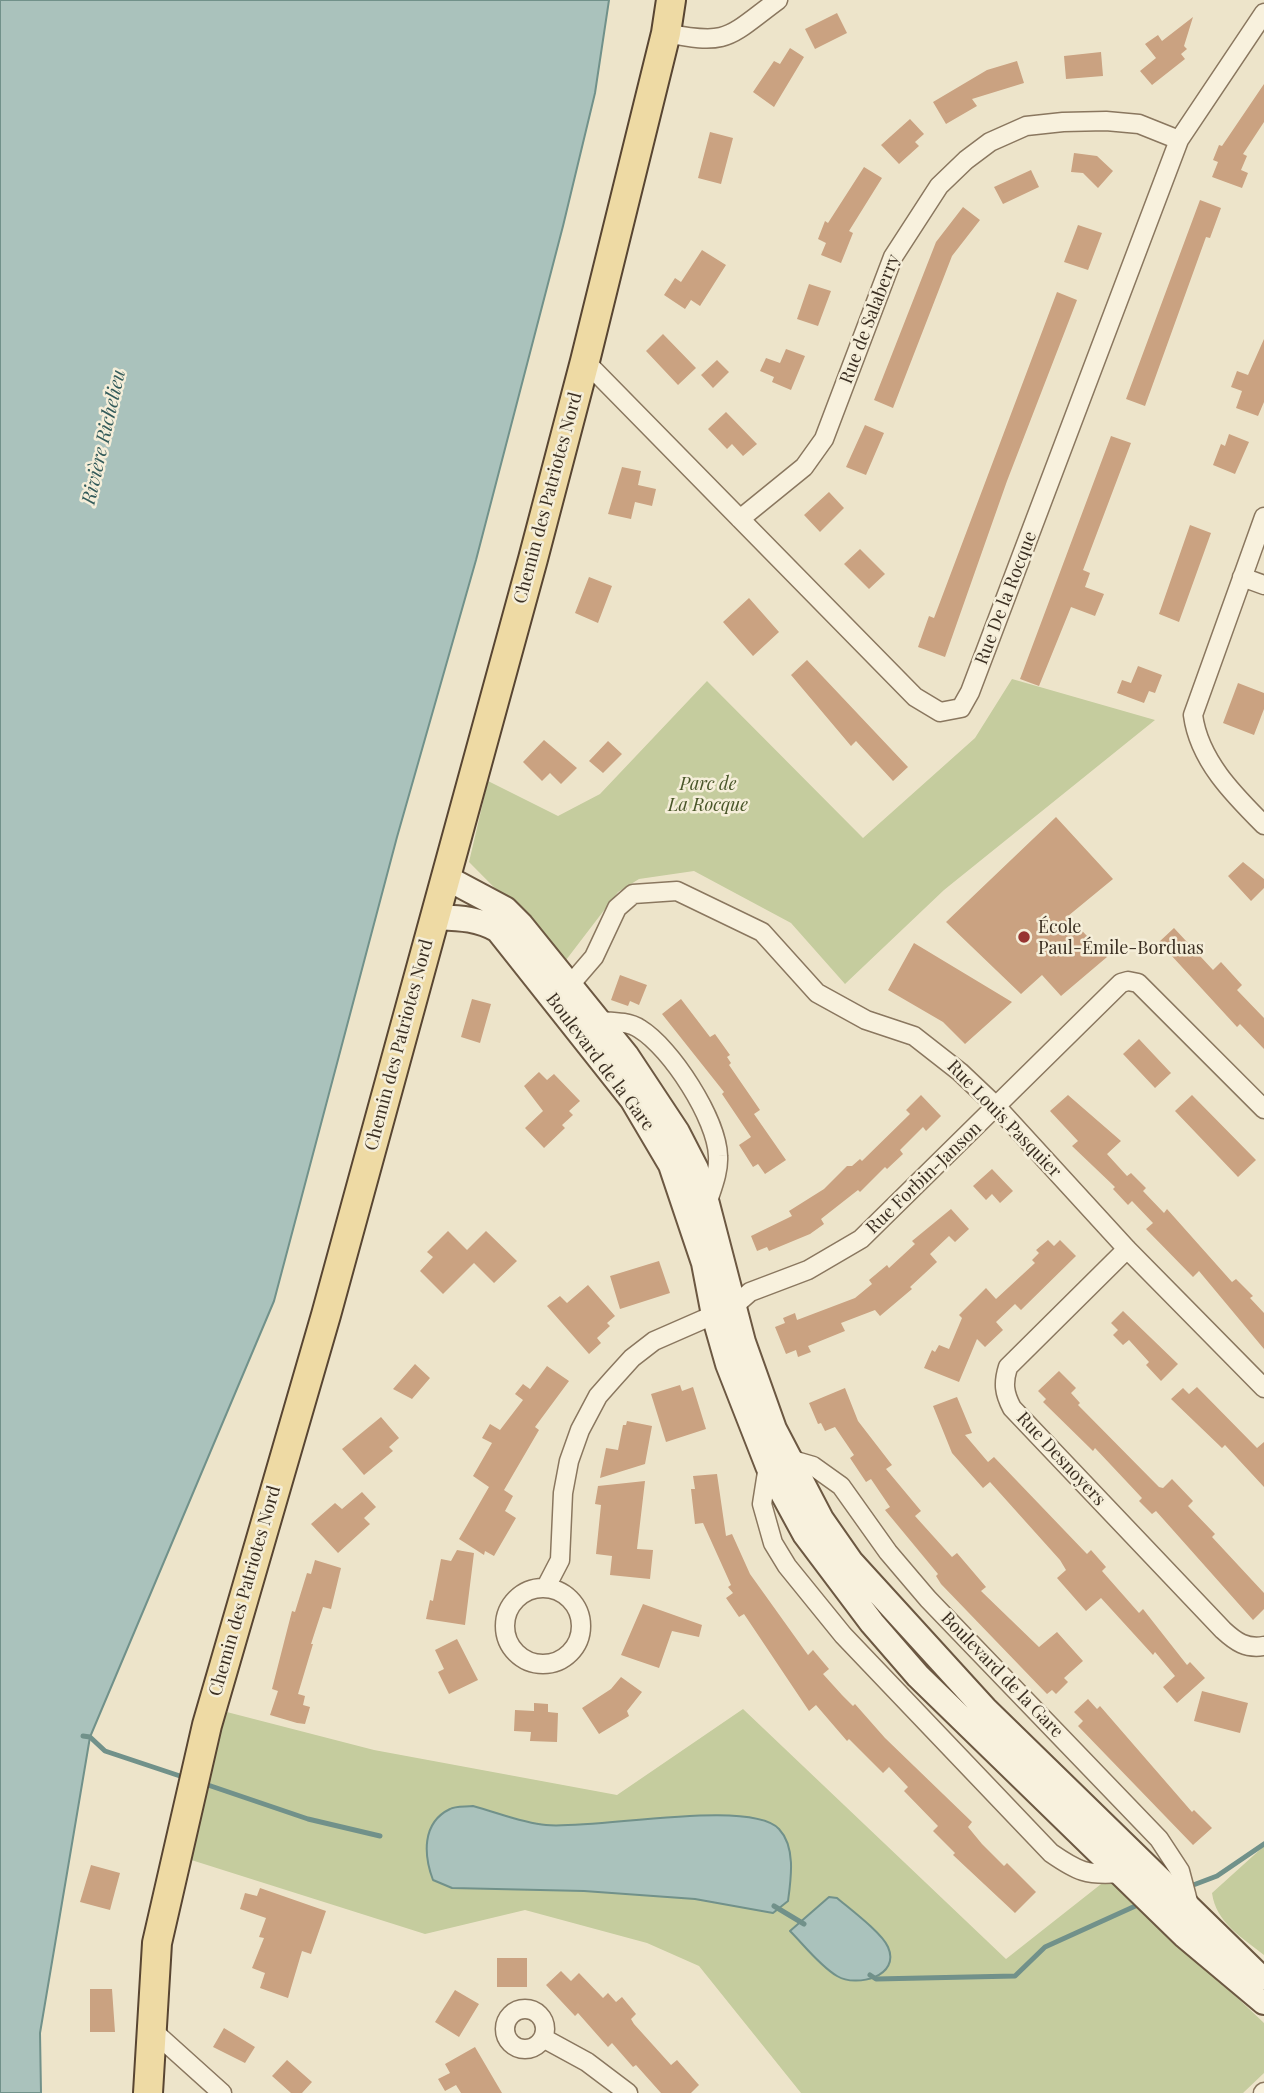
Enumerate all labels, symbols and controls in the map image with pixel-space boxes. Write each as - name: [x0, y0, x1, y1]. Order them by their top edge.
- street label: Rue de Salaberry: [835, 251, 905, 387]
- water label: Rivière Richelieu: [77, 367, 131, 507]
- street label: Chemin des Patriotes Nord: [509, 390, 587, 606]
- street label: Rue De la Rocque: [971, 528, 1041, 668]
- park label: Parc de La Rocque: [668, 773, 748, 816]
- place label: École Paul-Émile-Borduas: [1038, 916, 1204, 958]
- marker: École Paul-Émile-Borduas: [1016, 929, 1032, 945]
- street label: Chemin des Patriotes Nord: [360, 937, 438, 1153]
- street label: Boulevard de la Gare: [541, 989, 659, 1135]
- street label: Rue Louis Pasquier: [942, 1056, 1066, 1182]
- street label: Rue Forbin-Janson: [862, 1118, 986, 1238]
- street label: Rue Desnoyers: [1012, 1408, 1110, 1510]
- street label: Chemin des Patriotes Nord: [205, 1483, 285, 1699]
- street label: Boulevard de la Gare: [936, 1608, 1068, 1742]

